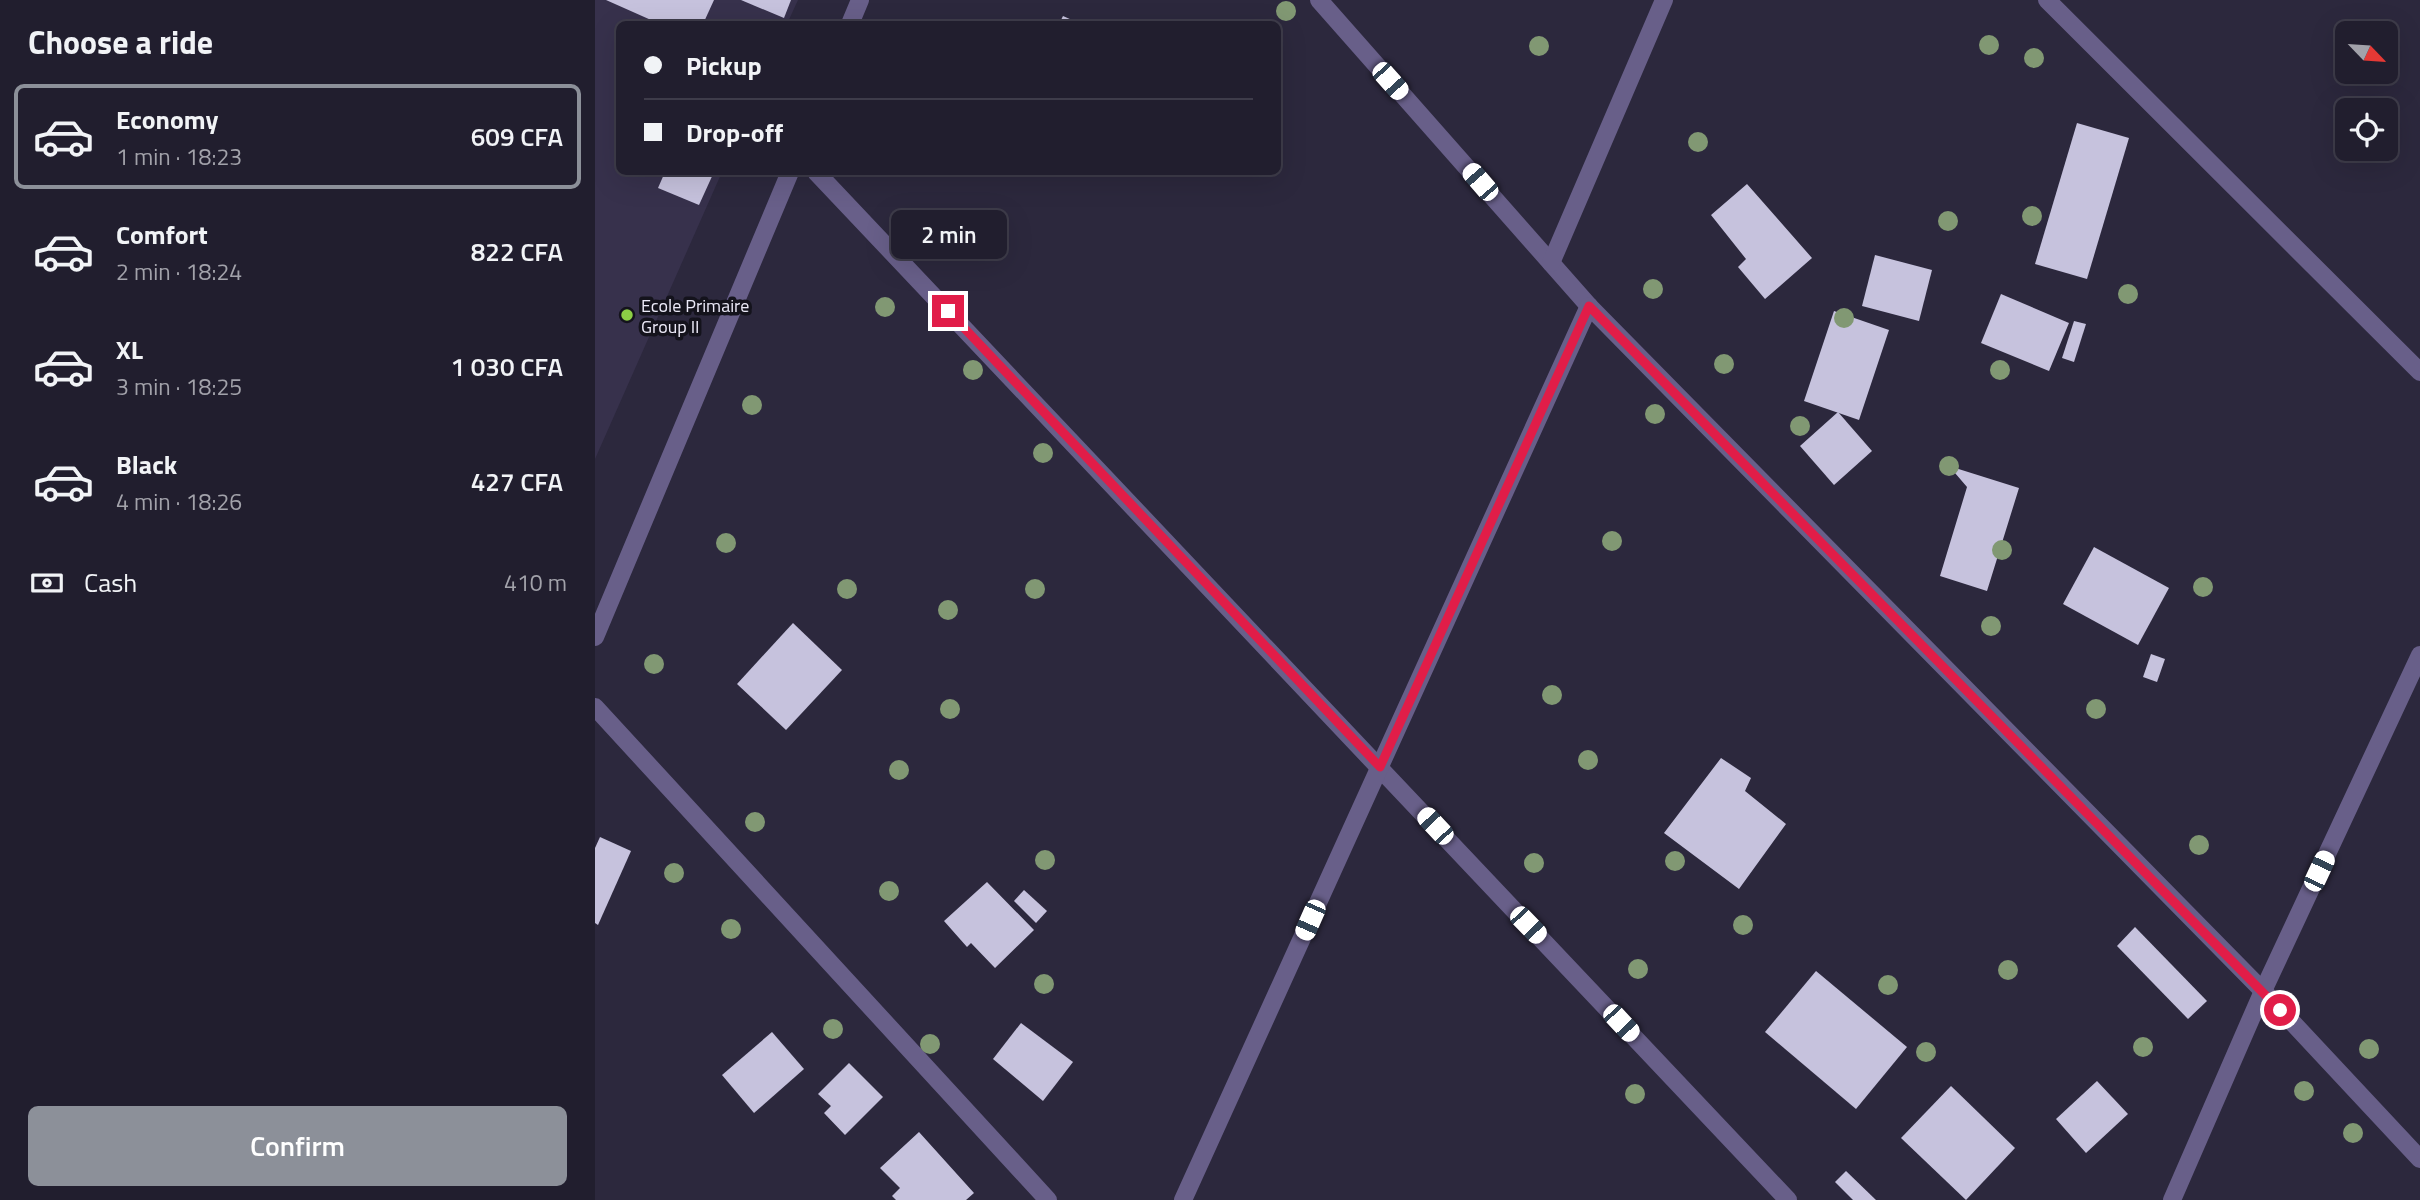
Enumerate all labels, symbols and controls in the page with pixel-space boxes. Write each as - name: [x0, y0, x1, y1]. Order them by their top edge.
- text: Choose a ride: [28, 18, 213, 66]
- north arrow: [2335, 21, 2397, 84]
- map controls: [2335, 21, 2398, 161]
- text: Pickup: [686, 46, 762, 85]
- car: [1369, 58, 1412, 104]
- button: locate: [2335, 98, 2398, 161]
- text: Economy: [116, 100, 218, 139]
- icon: car: [32, 105, 95, 168]
- text: Drop-off: [686, 113, 783, 152]
- text: 609 CFA: [471, 117, 563, 156]
- text: 1 min · 18:23: [116, 139, 242, 174]
- car: [1459, 159, 1502, 205]
- callout: 2 min: [890, 210, 1006, 258]
- text: Comfort: [116, 215, 208, 254]
- text: 2 min: [921, 217, 977, 252]
- icon: car: [32, 220, 95, 283]
- text: 822 CFA: [471, 232, 563, 271]
- text: 2 min · 18:24: [116, 254, 242, 289]
- place label: Ecole Primaire Group II: [641, 292, 749, 340]
- route end: [932, 295, 964, 327]
- marker: Ecole Primaire Group II: [619, 307, 635, 323]
- text: XL: [116, 330, 143, 369]
- icon: car: [32, 335, 95, 398]
- text: 1 030 CFA: [451, 347, 563, 386]
- text: 3 min · 18:25: [116, 369, 242, 404]
- text: Black: [116, 445, 177, 484]
- icon: car: [32, 450, 95, 513]
- text: 427 CFA: [471, 462, 563, 501]
- text: 4 min · 18:26: [116, 484, 242, 519]
- text: Cash: [84, 563, 137, 602]
- icon: cash: [28, 564, 66, 602]
- text: 410 m: [504, 565, 567, 600]
- car: [1413, 803, 1458, 849]
- car: [2301, 848, 2338, 894]
- car: [1292, 897, 1329, 943]
- car: [1506, 903, 1551, 947]
- route start: [2264, 994, 2296, 1026]
- car: [1599, 1000, 1644, 1046]
- button: Confirm: [28, 1106, 567, 1186]

